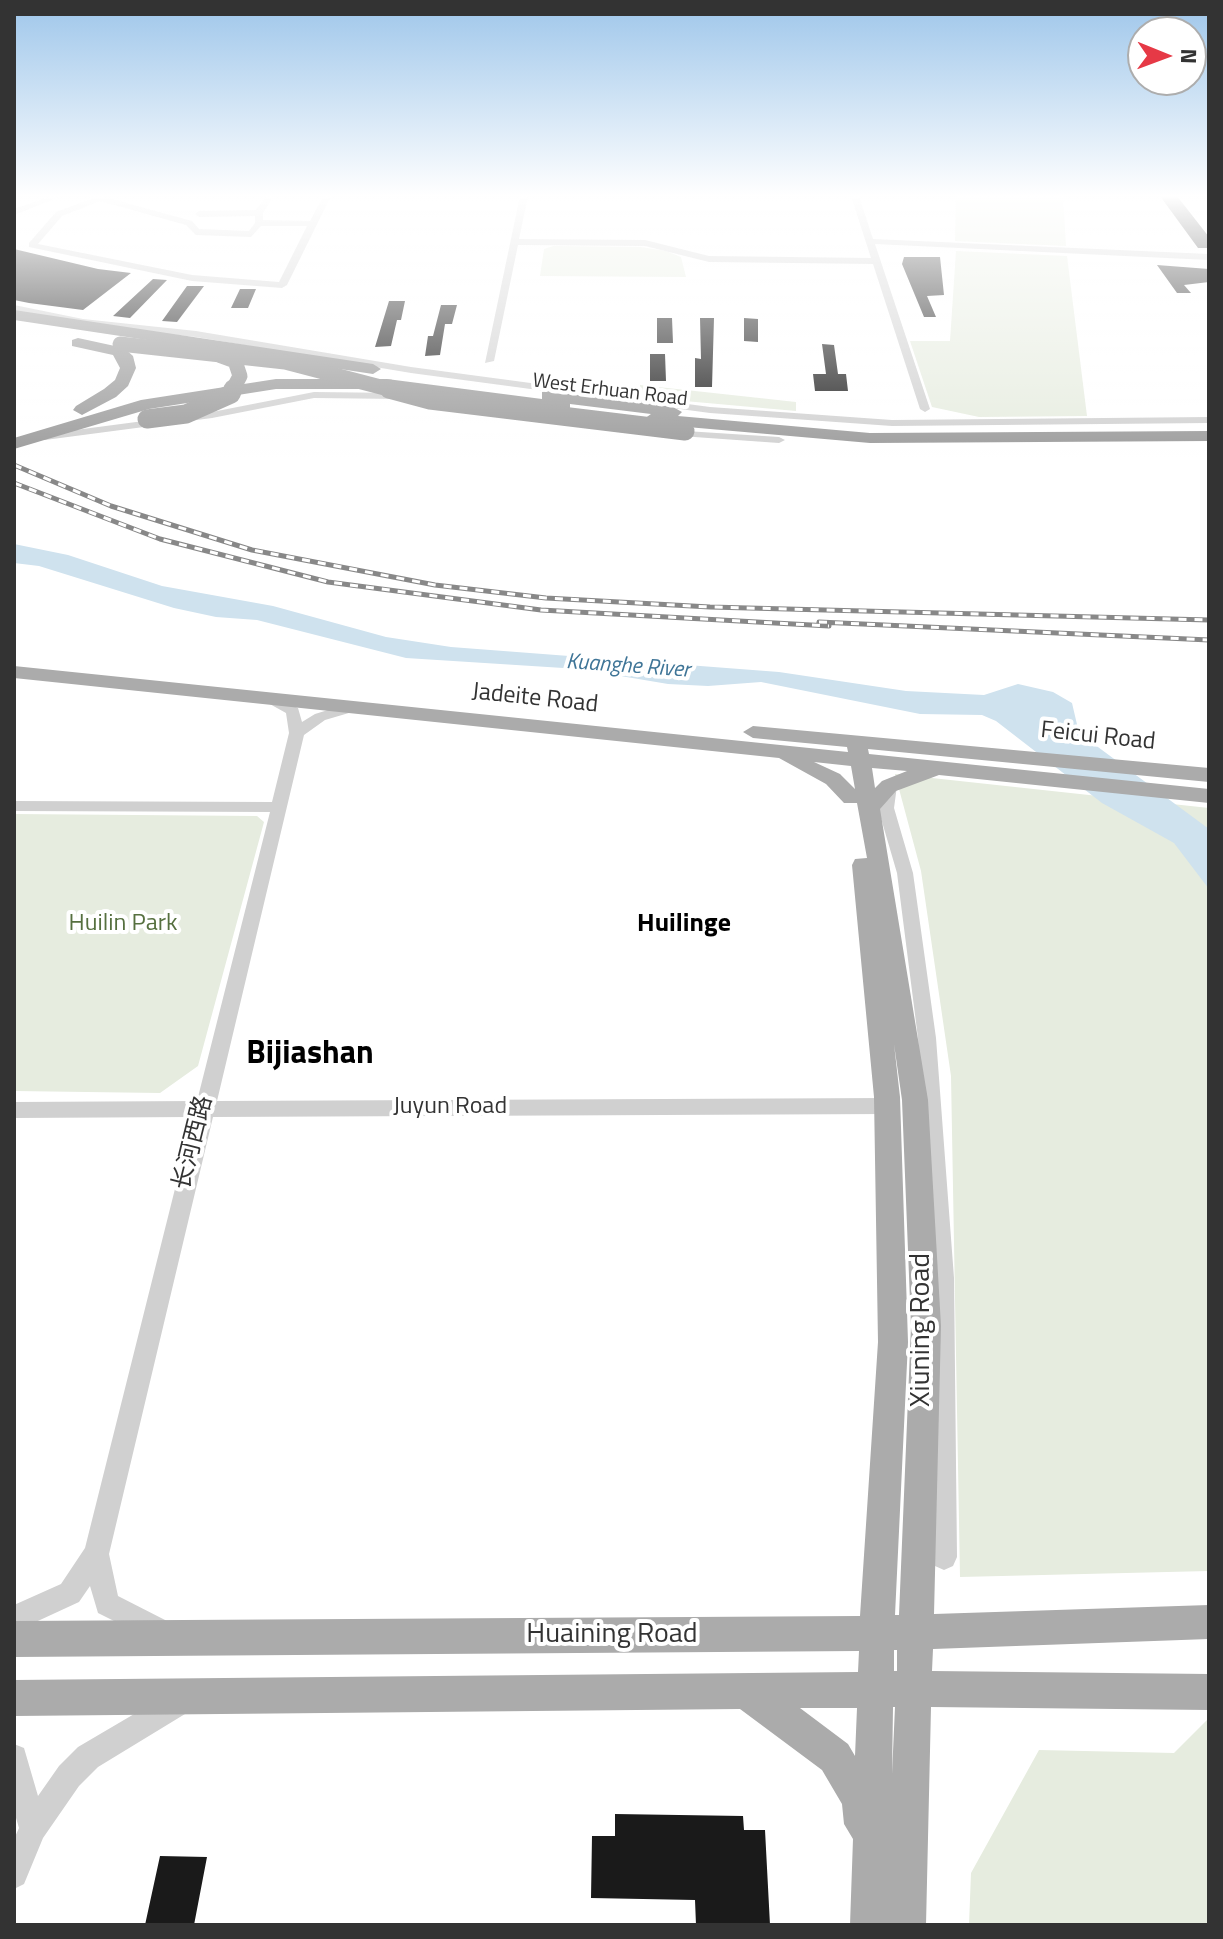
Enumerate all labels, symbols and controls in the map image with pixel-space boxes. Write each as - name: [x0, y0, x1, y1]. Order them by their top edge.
- north arrow: [1127, 16, 1207, 96]
- text: N: [1172, 48, 1206, 64]
- street label: West Erhuan Road: [531, 370, 689, 412]
- water label: Kuanghe River: [565, 650, 691, 684]
- street label: Jadeite Road: [470, 678, 600, 720]
- street label: Feicui Road: [1039, 717, 1157, 757]
- district label: Huilinge: [637, 909, 731, 941]
- park label: Huilin Park: [68, 910, 178, 938]
- district label: Bijiashan: [246, 1036, 374, 1074]
- street label: 长河西路: [168, 1093, 220, 1193]
- street label: Juyun Road: [393, 1093, 507, 1121]
- street label: Xiuning Road: [905, 1253, 939, 1407]
- street label: Huaining Road: [526, 1618, 698, 1652]

